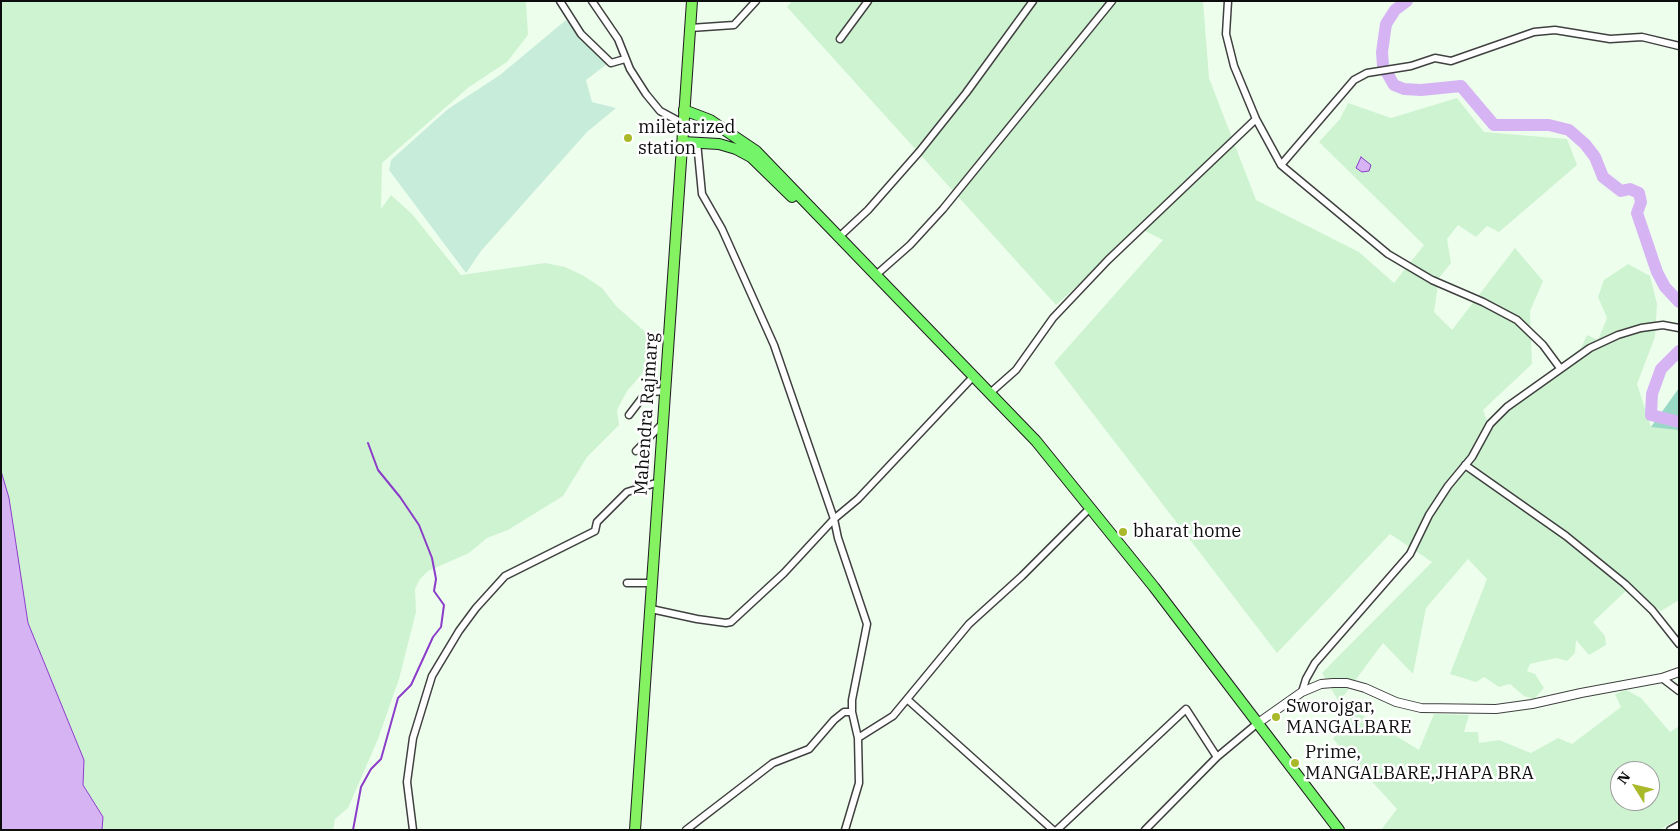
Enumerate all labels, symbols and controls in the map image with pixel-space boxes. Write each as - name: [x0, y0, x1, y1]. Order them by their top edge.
- place label: miletarized station: [638, 117, 735, 160]
- marker: miletarized station: [622, 132, 634, 144]
- street label: Mahendra Rajmarg: [631, 332, 663, 496]
- place label: bharat home: [1133, 521, 1241, 543]
- marker: bharat home: [1117, 526, 1129, 538]
- place label: Sworojgar, MANGALBARE: [1286, 696, 1412, 739]
- marker: Sworojgar, MANGALBARE: [1270, 711, 1282, 723]
- place label: Prime, MANGALBARE,JHAPA BRA: [1305, 742, 1534, 784]
- marker: Prime, MANGALBARE,JHAPA BRA: [1289, 757, 1301, 769]
- north arrow: [1610, 761, 1660, 811]
- text: N: [1613, 768, 1634, 788]

